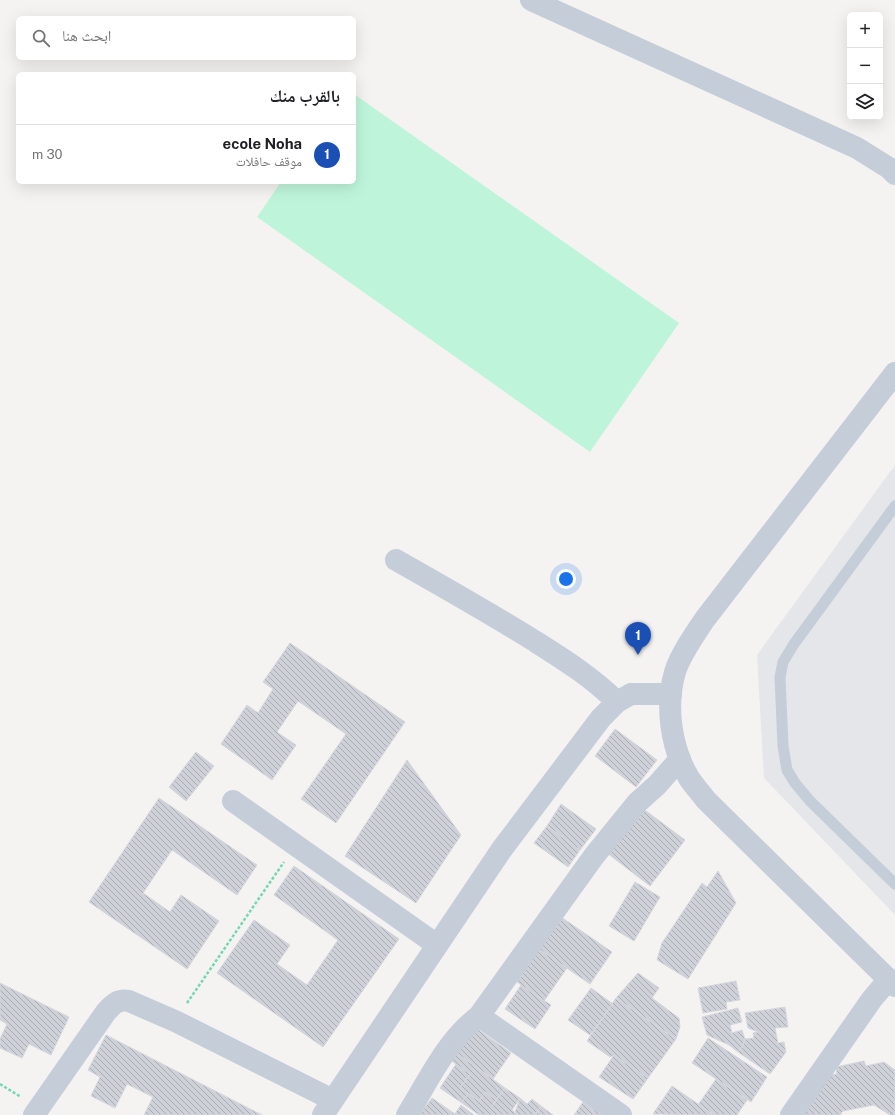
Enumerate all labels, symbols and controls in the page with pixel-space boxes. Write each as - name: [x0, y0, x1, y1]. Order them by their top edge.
- map controls: [847, 12, 883, 120]
- button: +: [847, 12, 883, 48]
- search box: [16, 16, 356, 60]
- icon: search: [30, 27, 52, 49]
- text: ابحث هنا: [62, 27, 111, 44]
- button: −: [847, 48, 883, 84]
- button: layers: [847, 84, 883, 120]
- text: بالقرب منك: [270, 86, 340, 106]
- text: ecole Noha: [223, 135, 302, 152]
- text: 30 m: [32, 147, 62, 162]
- text: 1: [324, 147, 330, 162]
- text: موقف حافلات: [236, 154, 302, 169]
- your location: [556, 569, 576, 589]
- pin: 1: [625, 622, 651, 655]

